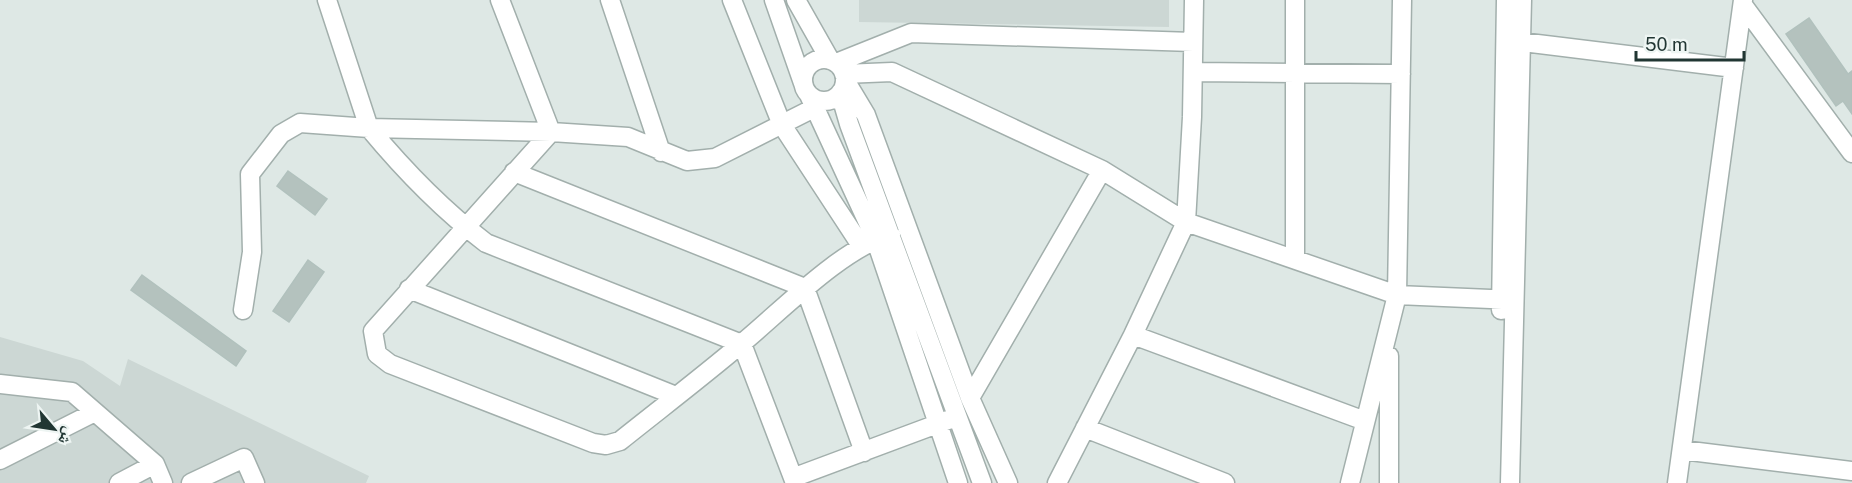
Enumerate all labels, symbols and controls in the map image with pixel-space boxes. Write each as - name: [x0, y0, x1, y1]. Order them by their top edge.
- scale bar: [1636, 24, 1744, 62]
- text: 50 m: [1645, 34, 1688, 55]
- north arrow: [24, 399, 84, 459]
- text: ش: [54, 424, 79, 448]

